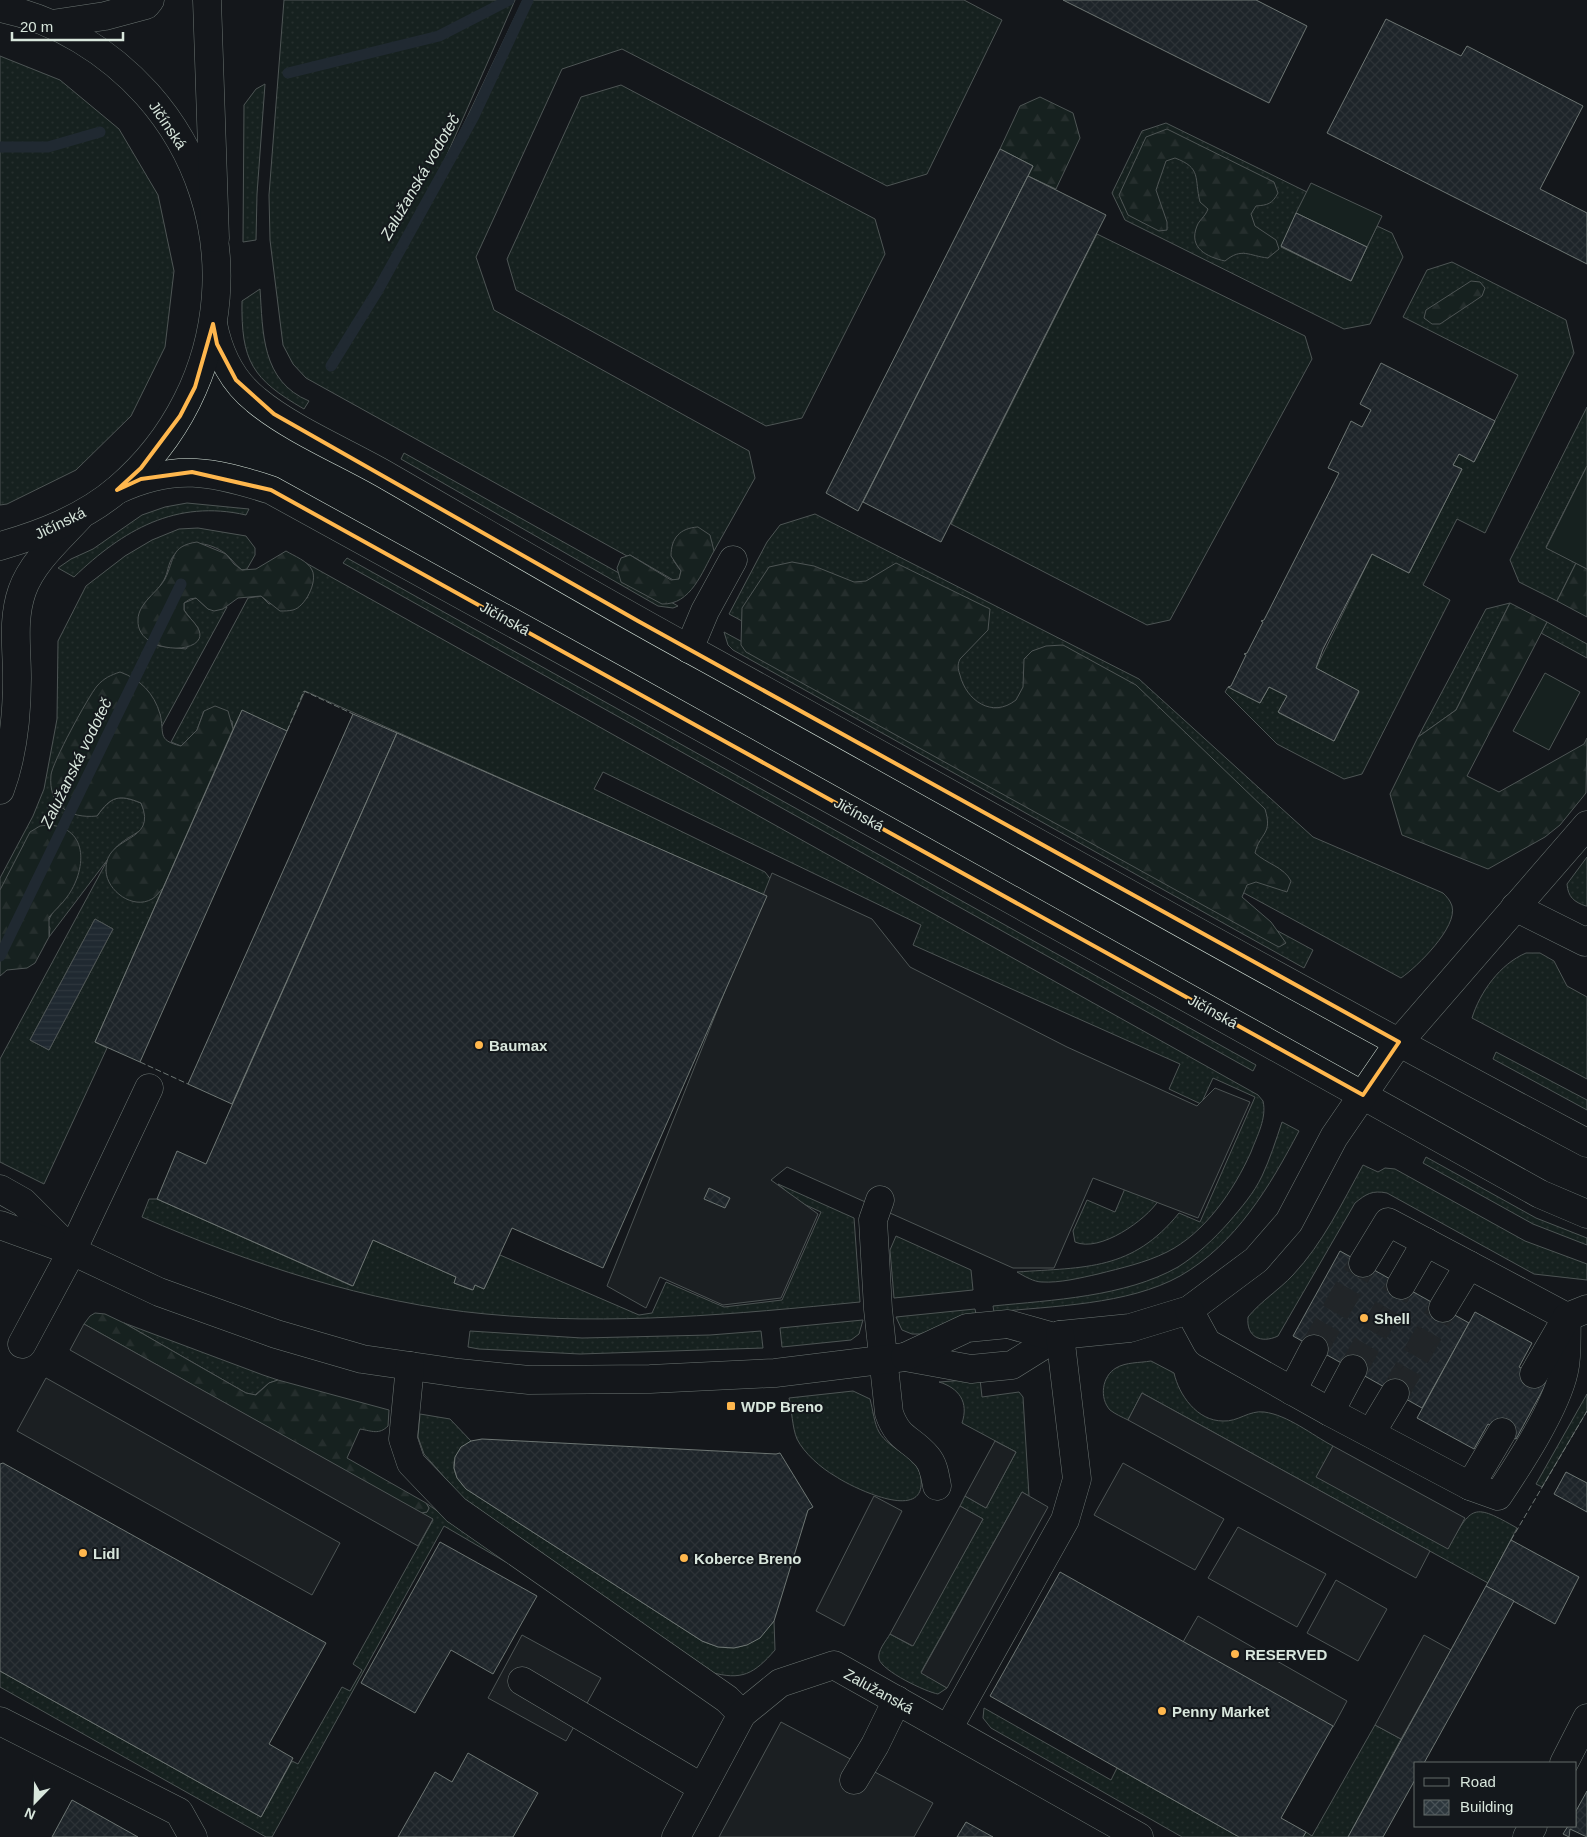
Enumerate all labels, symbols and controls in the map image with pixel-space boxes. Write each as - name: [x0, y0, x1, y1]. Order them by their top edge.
- scale bar: [12, 10, 124, 42]
- text: 20 m: [20, 18, 53, 35]
- street label: Jičínská: [146, 98, 191, 153]
- water label: Zalužanská vodoteč: [377, 111, 463, 244]
- street label: Jičínská: [32, 503, 89, 543]
- street label: Jičínská: [477, 597, 533, 639]
- water label: Zalužanská vodoteč: [37, 695, 115, 832]
- street label: Jičínská: [831, 793, 887, 835]
- street label: Jičínská: [1185, 990, 1241, 1032]
- place label: Baumax: [489, 1037, 548, 1054]
- marker: Baumax: [473, 1039, 485, 1051]
- place label: Shell: [1374, 1310, 1410, 1327]
- marker: Shell: [1358, 1312, 1370, 1324]
- place label: WDP Breno: [741, 1398, 823, 1415]
- marker: WDP Breno: [725, 1400, 737, 1412]
- place label: Lidl: [93, 1545, 120, 1562]
- marker: Lidl: [77, 1547, 89, 1559]
- place label: Koberce Breno: [694, 1550, 802, 1567]
- marker: Koberce Breno: [678, 1552, 690, 1564]
- place label: RESERVED: [1245, 1646, 1327, 1663]
- marker: RESERVED: [1229, 1648, 1241, 1660]
- street label: Zalužanská: [841, 1665, 917, 1717]
- place label: Penny Market: [1172, 1703, 1270, 1720]
- marker: Penny Market: [1156, 1705, 1168, 1717]
- legend: [1414, 1762, 1577, 1827]
- text: Road: [1460, 1773, 1496, 1790]
- north arrow: [10, 1777, 60, 1827]
- text: Building: [1460, 1798, 1513, 1815]
- text: N: [22, 1805, 38, 1823]

